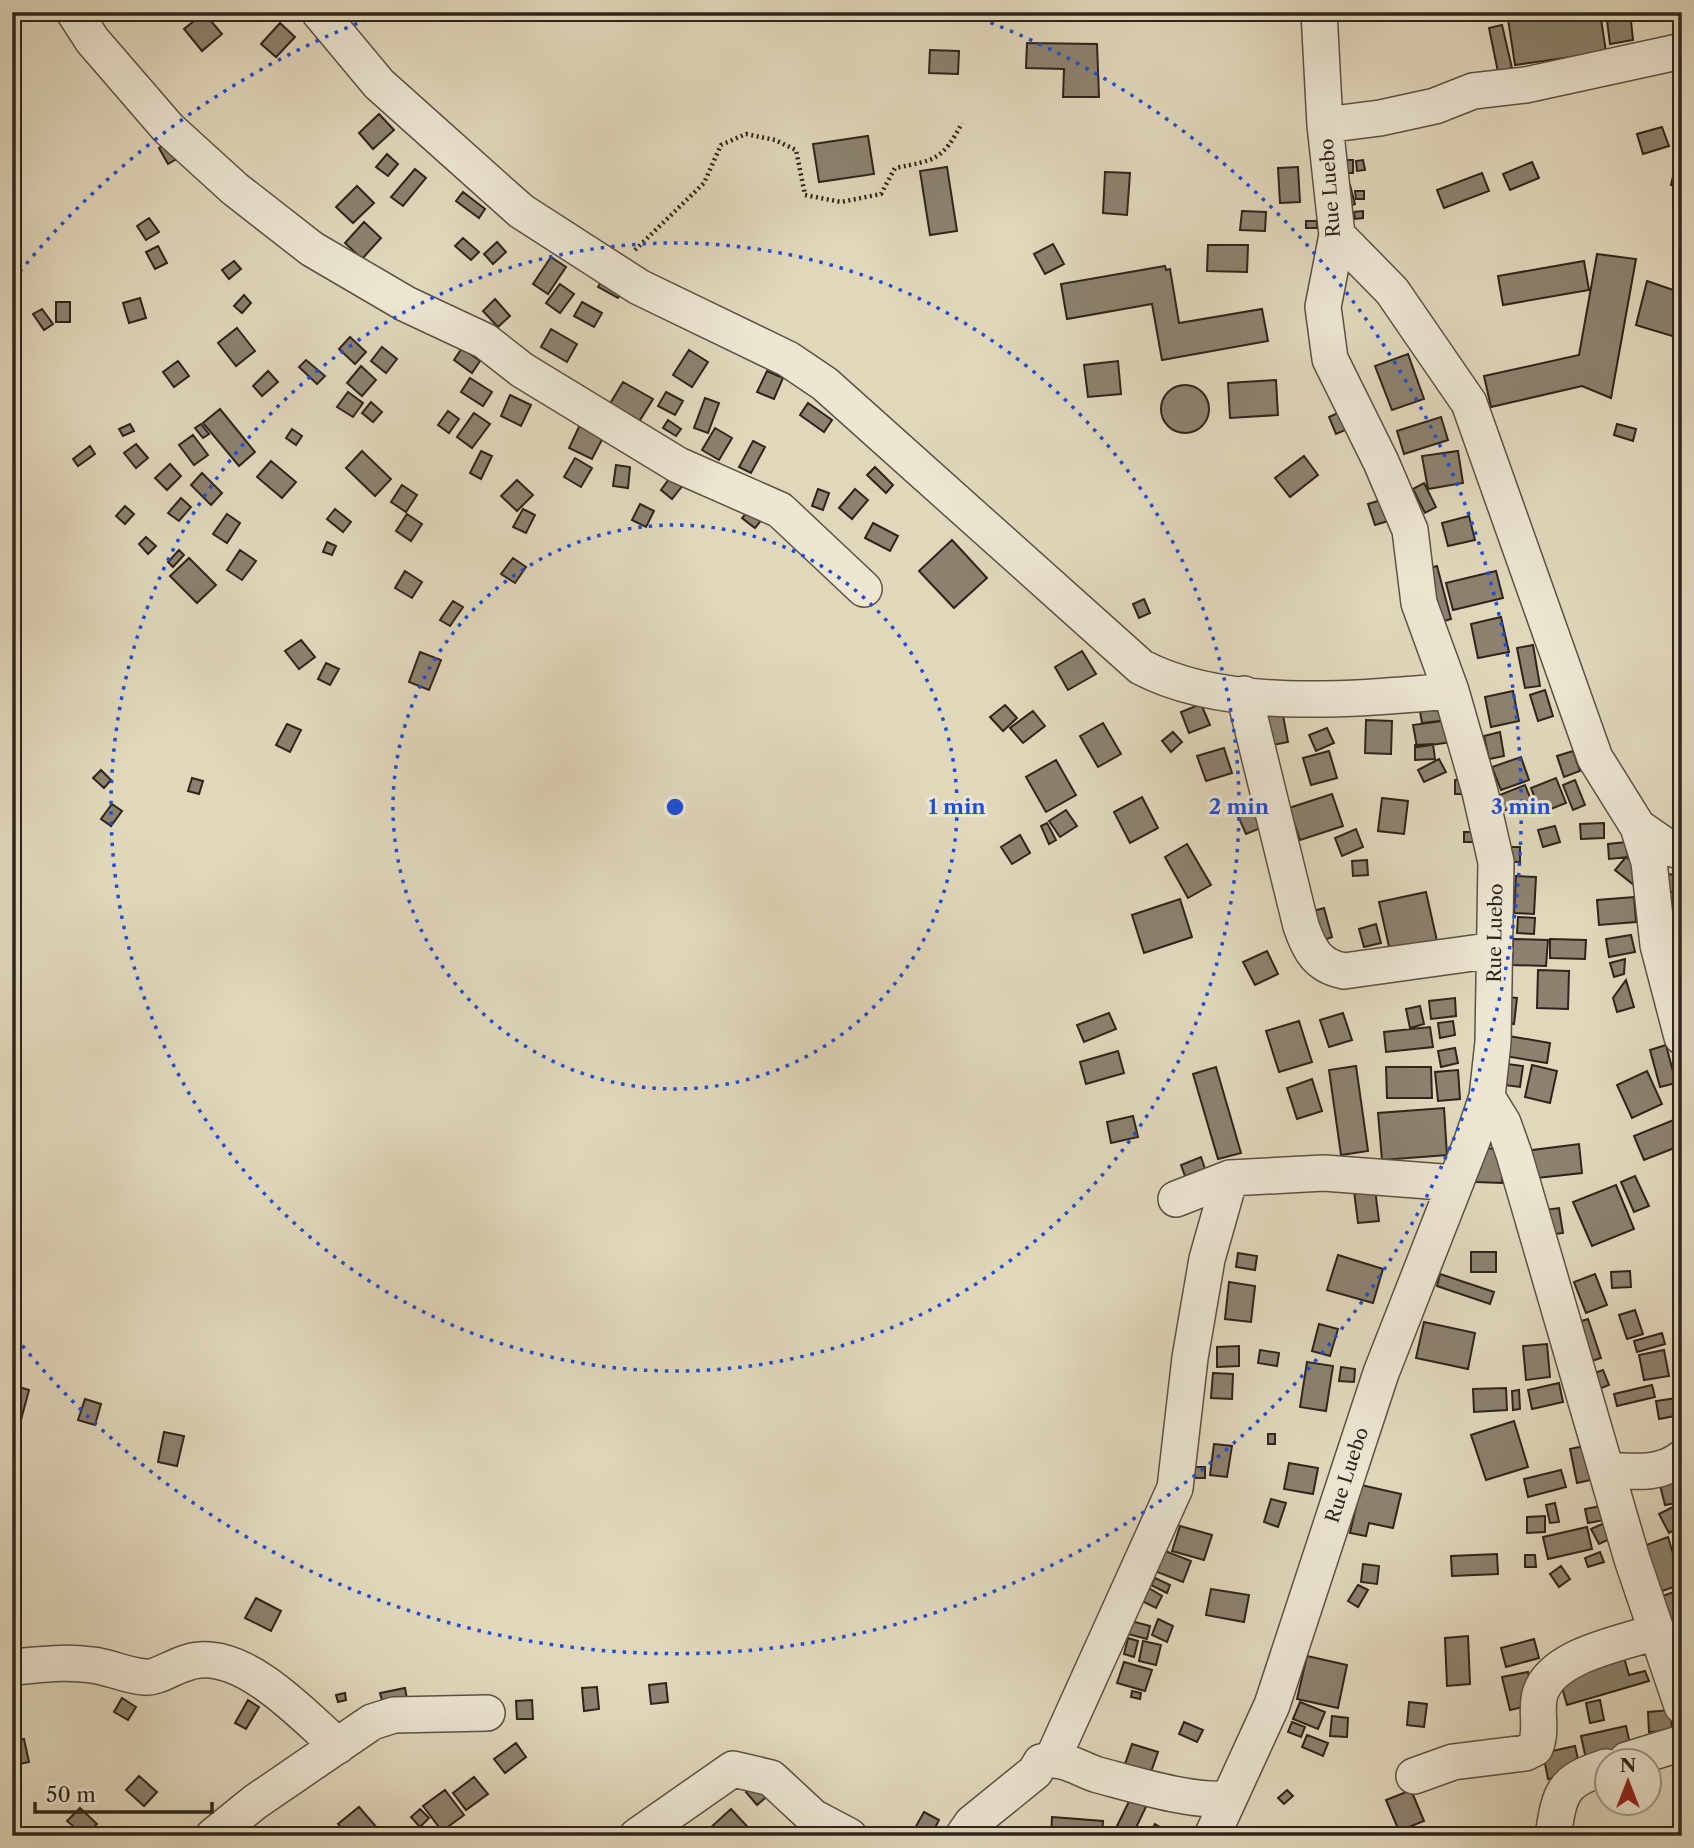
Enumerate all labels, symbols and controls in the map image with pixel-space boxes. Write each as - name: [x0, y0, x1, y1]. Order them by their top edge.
- street label: Rue Luebo: [1315, 138, 1345, 238]
- text: 1 min: [928, 794, 986, 819]
- text: 2 min: [1209, 794, 1270, 819]
- text: 3 min: [1491, 794, 1552, 819]
- centre of rings: [663, 795, 687, 819]
- street label: Rue Luebo: [1483, 883, 1507, 983]
- street label: Rue Luebo: [1321, 1424, 1373, 1526]
- north arrow: [1592, 1746, 1662, 1816]
- text: N: [1620, 1754, 1636, 1777]
- scale bar: [35, 1771, 212, 1815]
- text: 50 m: [46, 1782, 96, 1807]

